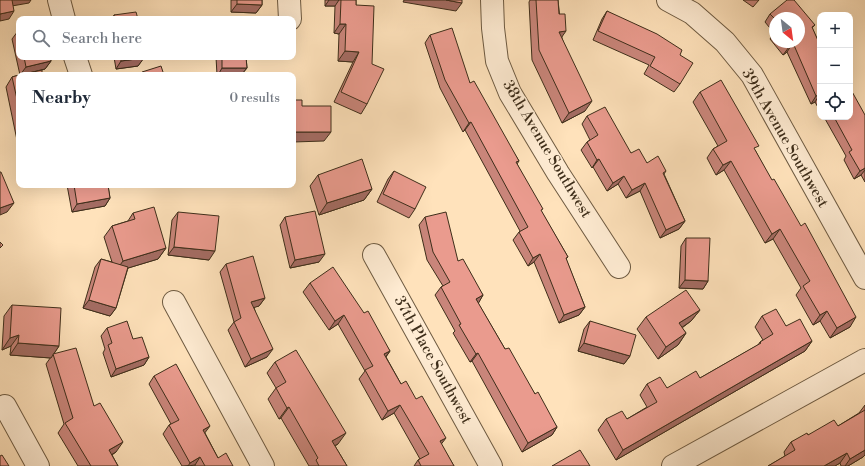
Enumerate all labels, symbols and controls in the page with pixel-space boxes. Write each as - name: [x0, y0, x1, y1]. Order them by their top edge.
- north arrow: [769, 12, 805, 48]
- map controls: [817, 12, 853, 120]
- button: +: [817, 12, 853, 48]
- search box: [16, 16, 296, 60]
- icon: search: [30, 27, 52, 49]
- text: Search here: [62, 29, 142, 48]
- button: −: [817, 48, 853, 84]
- street label: 39th Avenue Southwest: [737, 65, 833, 211]
- street label: 38th Avenue Southwest: [498, 77, 596, 222]
- button: locate: [817, 84, 853, 120]
- text: Nearby: [32, 87, 91, 109]
- text: 0 results: [229, 90, 280, 106]
- street label: 37th Place Southwest: [390, 293, 476, 428]

